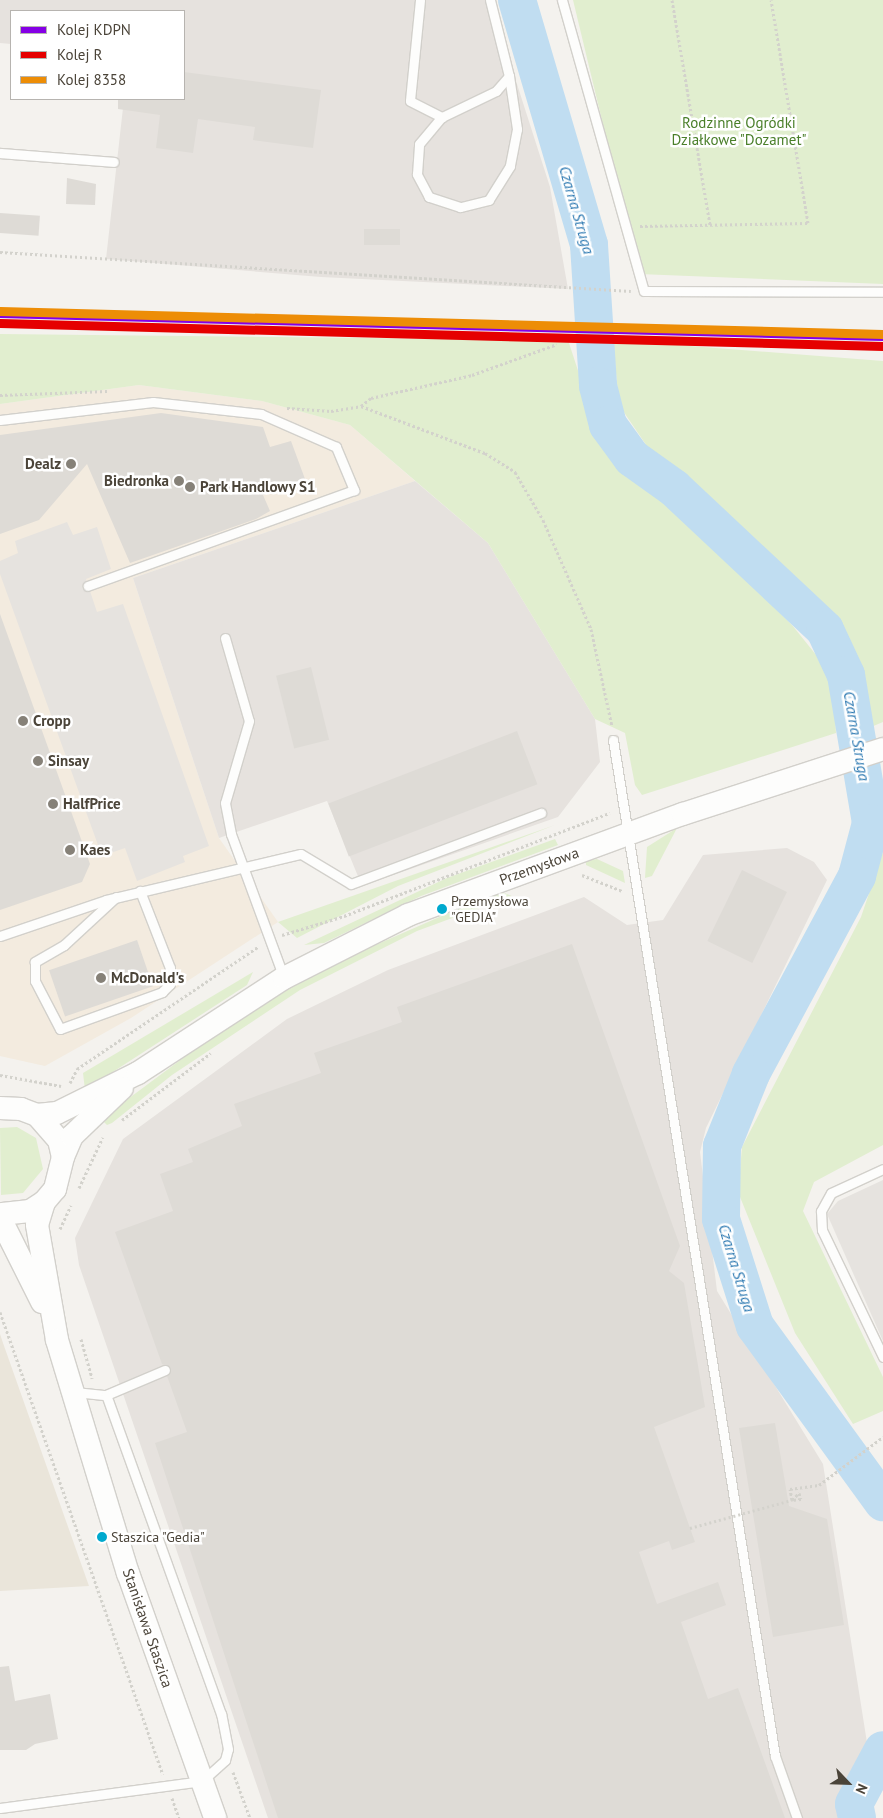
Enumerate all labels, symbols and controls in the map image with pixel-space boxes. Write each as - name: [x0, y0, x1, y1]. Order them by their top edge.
- legend: [10, 10, 185, 100]
- text: Kolej KDPN: [57, 20, 131, 39]
- text: Kolej R: [57, 45, 102, 64]
- text: Kolej 8358: [57, 70, 126, 89]
- park label: Rodzinne Ogródki Działkowe "Dozamet": [671, 113, 807, 148]
- water label: Czarna Struga: [555, 164, 599, 256]
- place label: Dealz: [25, 455, 61, 473]
- marker: Dealz: [65, 458, 77, 470]
- place label: Biedronka: [104, 472, 169, 490]
- marker: Biedronka: [173, 475, 185, 487]
- place label: Park Handlowy S1: [200, 478, 317, 496]
- marker: Park Handlowy S1: [184, 481, 196, 493]
- water label: Czarna Struga: [840, 690, 874, 782]
- place label: Cropp: [33, 712, 71, 730]
- marker: Cropp: [17, 715, 29, 727]
- place label: Sinsay: [48, 752, 89, 770]
- marker: Sinsay: [32, 755, 44, 767]
- place label: HalfPrice: [63, 795, 121, 813]
- marker: HalfPrice: [47, 798, 59, 810]
- place label: Kaes: [80, 841, 110, 859]
- street label: Przemysłowa: [497, 843, 581, 889]
- marker: Kaes: [64, 844, 76, 856]
- place label: Przemysłowa "GEDIA": [451, 893, 529, 926]
- marker: Przemysłowa "GEDIA": [437, 904, 447, 914]
- place label: McDonald's: [111, 969, 184, 987]
- marker: McDonald's: [95, 972, 107, 984]
- water label: Czarna Struga: [715, 1222, 759, 1314]
- place label: Staszica "Gedia": [111, 1529, 206, 1545]
- marker: Staszica "Gedia": [97, 1532, 107, 1542]
- street label: Stanisława Staszica: [119, 1566, 177, 1690]
- north arrow: [823, 1758, 873, 1808]
- text: N: [852, 1781, 872, 1797]

